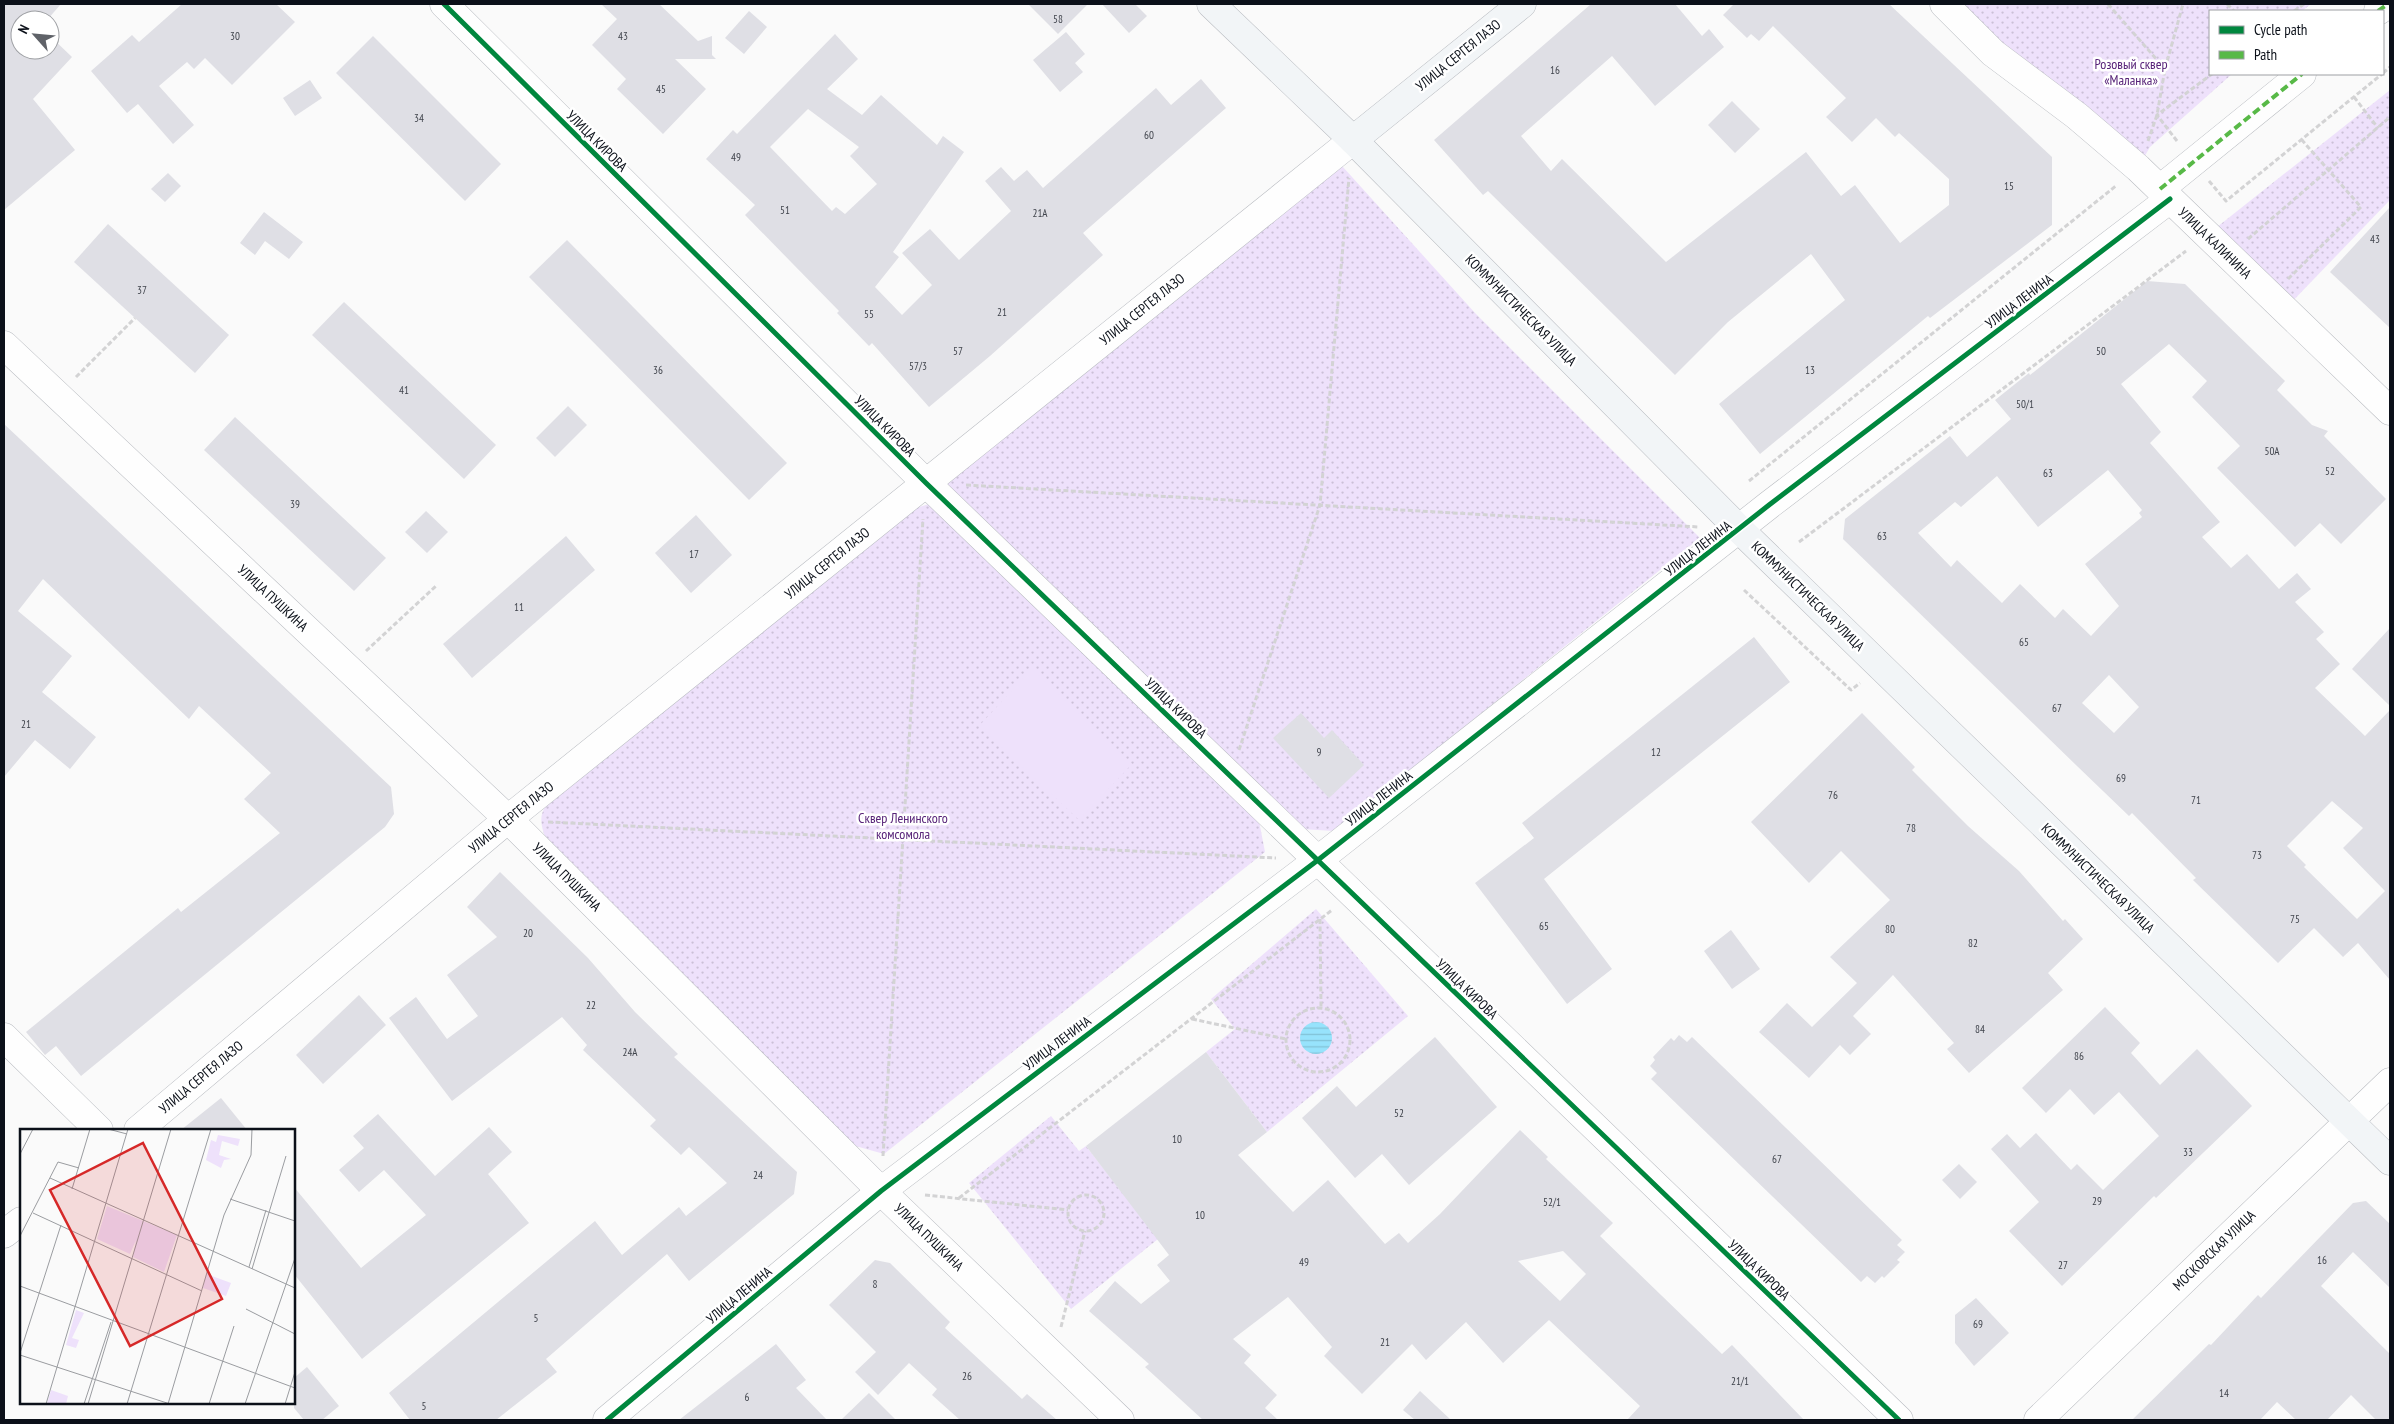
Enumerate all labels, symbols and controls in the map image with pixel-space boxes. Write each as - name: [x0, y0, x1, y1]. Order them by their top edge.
- north arrow: [10, 10, 60, 60]
- legend: [2209, 10, 2384, 75]
- house number: 58: [1053, 12, 1063, 26]
- street label: УЛИЦА СЕРГЕЯ ЛАЗО: [1412, 15, 1504, 95]
- text: Cycle path: [2254, 20, 2307, 39]
- text: N: [14, 22, 33, 37]
- house number: 30: [230, 29, 240, 43]
- house number: 43: [618, 29, 628, 43]
- text: Path: [2254, 45, 2277, 64]
- park label: Розовый сквер «Маланка»: [2094, 55, 2168, 89]
- house number: 16: [1550, 63, 1560, 77]
- house number: 45: [656, 82, 666, 96]
- street label: УЛИЦА КИРОВА: [563, 107, 632, 176]
- house number: 34: [414, 111, 424, 125]
- house number: 60: [1144, 128, 1154, 142]
- house number: 49: [731, 150, 741, 164]
- house number: 15: [2004, 179, 2014, 193]
- house number: 51: [780, 203, 790, 217]
- street label: УЛИЦА КАЛИНИНА: [2175, 204, 2256, 283]
- house number: 21А: [1032, 206, 1048, 220]
- house number: 43: [2370, 232, 2380, 246]
- street label: КОММУНИСТИЧЕСКАЯ УЛИЦА: [1461, 250, 1581, 370]
- street label: УЛИЦА СЕРГЕЯ ЛАЗО: [1096, 269, 1188, 349]
- street label: УЛИЦА ЛЕНИНА: [1982, 270, 2057, 332]
- house number: 37: [137, 283, 147, 297]
- house number: 21: [997, 305, 1007, 319]
- house number: 55: [864, 307, 874, 321]
- house number: 57: [953, 344, 963, 358]
- house number: 50: [2096, 344, 2106, 358]
- house number: 57/3: [909, 359, 927, 373]
- house number: 36: [653, 363, 663, 377]
- house number: 13: [1805, 363, 1815, 377]
- house number: 41: [399, 383, 409, 397]
- street label: УЛИЦА КИРОВА: [851, 392, 920, 461]
- house number: 50/1: [2016, 397, 2034, 411]
- house number: 50A: [2264, 444, 2280, 458]
- house number: 52: [2325, 464, 2335, 478]
- house number: 63: [2043, 466, 2053, 480]
- house number: 39: [290, 497, 300, 511]
- street label: УЛИЦА ЛЕНИНА: [1661, 516, 1735, 580]
- street label: УЛИЦА СЕРГЕЯ ЛАЗО: [781, 523, 873, 603]
- house number: 63: [1877, 529, 1887, 543]
- street label: КОММУНИСТИЧЕСКАЯ УЛИЦА: [1748, 537, 1869, 655]
- house number: 17: [689, 547, 699, 561]
- street label: УЛИЦА ПУШКИНА: [234, 561, 312, 635]
- house number: 11: [514, 600, 524, 614]
- house number: 65: [2019, 635, 2029, 649]
- street label: УЛИЦА КИРОВА: [1141, 674, 1211, 742]
- house number: 67: [2052, 701, 2062, 715]
- house number: 21: [21, 717, 31, 731]
- house number: 9: [1317, 745, 1322, 759]
- house number: 12: [1651, 745, 1661, 759]
- street label: УЛИЦА ЛЕНИНА: [1342, 766, 1416, 830]
- house number: 69: [2116, 771, 2126, 785]
- street label: УЛИЦА СЕРГЕЯ ЛАЗО: [465, 777, 557, 857]
- house number: 76: [1828, 788, 1838, 802]
- house number: 71: [2191, 793, 2201, 807]
- park label: Сквер Ленинского комсомола: [858, 809, 948, 843]
- street label: КОММУНИСТИЧЕСКАЯ УЛИЦА: [2038, 819, 2159, 937]
- house number: 78: [1906, 821, 1916, 835]
- street label: УЛИЦА ПУШКИНА: [529, 839, 605, 915]
- house number: 73: [2252, 848, 2262, 862]
- house number: 75: [2290, 912, 2300, 926]
- house number: 65: [1539, 919, 1549, 933]
- house number: 80: [1885, 922, 1895, 936]
- house number: 20: [523, 926, 533, 940]
- house number: 82: [1968, 936, 1978, 950]
- street label: УЛИЦА КИРОВА: [1432, 955, 1502, 1023]
- house number: 22: [586, 998, 596, 1012]
- street label: УЛИЦА ЛЕНИНА: [1020, 1012, 1095, 1074]
- house number: 84: [1975, 1022, 1985, 1036]
- street label: УЛИЦА СЕРГЕЯ ЛАЗО: [155, 1036, 247, 1117]
- house number: 24А: [622, 1045, 638, 1059]
- house number: 86: [2074, 1049, 2084, 1063]
- house number: 52: [1394, 1106, 1404, 1120]
- inset map: [20, 1129, 295, 1404]
- house number: 10: [1172, 1132, 1182, 1146]
- house number: 33: [2183, 1145, 2193, 1159]
- house number: 67: [1772, 1152, 1782, 1166]
- house number: 24: [753, 1168, 763, 1182]
- house number: 29: [2092, 1194, 2102, 1208]
- house number: 52/1: [1543, 1195, 1561, 1209]
- street label: УЛИЦА ПУШКИНА: [890, 1199, 968, 1275]
- street label: МОСКОВСКАЯ УЛИЦА: [2169, 1206, 2259, 1294]
- house number: 10: [1195, 1208, 1205, 1222]
- street label: УЛИЦА КИРОВА: [1724, 1236, 1794, 1304]
- house number: 16: [2317, 1253, 2327, 1267]
- house number: 49: [1299, 1255, 1309, 1269]
- house number: 27: [2058, 1258, 2068, 1272]
- street label: УЛИЦА ЛЕНИНА: [703, 1262, 776, 1328]
- house number: 8: [873, 1277, 878, 1291]
- house number: 5: [534, 1311, 539, 1325]
- house number: 69: [1973, 1317, 1983, 1331]
- house number: 21: [1380, 1335, 1390, 1349]
- house number: 26: [962, 1369, 972, 1383]
- house number: 21/1: [1731, 1374, 1749, 1388]
- house number: 14: [2219, 1386, 2229, 1400]
- house number: 6: [745, 1390, 750, 1404]
- house number: 5: [422, 1399, 427, 1413]

